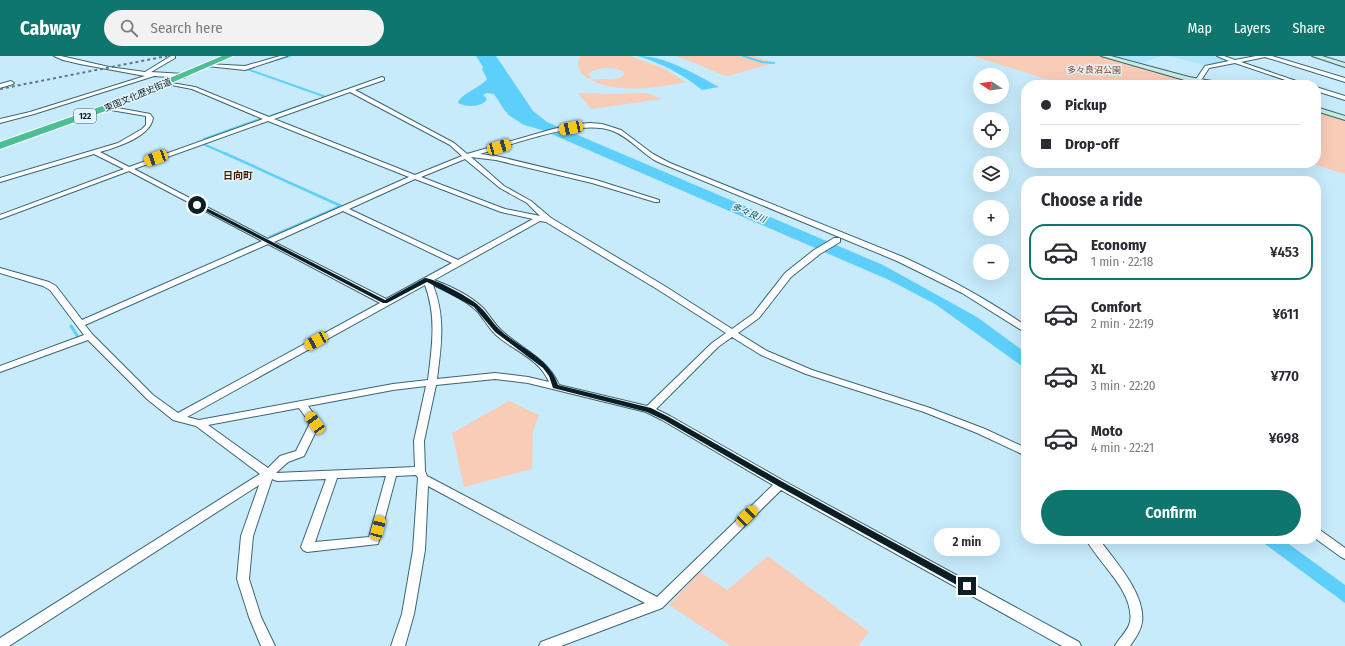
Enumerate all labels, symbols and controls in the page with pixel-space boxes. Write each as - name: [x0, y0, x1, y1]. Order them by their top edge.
- search box: [104, 10, 384, 46]
- text: Cabway: [20, 17, 80, 40]
- icon: search: [118, 17, 140, 39]
- text: Search here: [150, 19, 223, 37]
- text: Map: [1188, 20, 1212, 37]
- text: Layers: [1234, 20, 1270, 37]
- text: Share: [1292, 20, 1325, 37]
- park label: 多々良沼公園: [1067, 65, 1121, 75]
- north arrow: [973, 68, 1009, 104]
- map controls: [973, 68, 1009, 280]
- street label: 東国文化歴史街道: [103, 76, 173, 114]
- text: Pickup: [1065, 96, 1107, 114]
- road number: 122: [74, 109, 96, 123]
- button: locate: [973, 112, 1009, 148]
- car: [558, 120, 584, 136]
- text: Drop-off: [1065, 135, 1119, 153]
- car: [486, 138, 512, 156]
- car: [143, 148, 169, 168]
- button: layers: [973, 156, 1009, 192]
- district label: 日向町: [223, 170, 253, 182]
- text: Choose a ride: [1041, 189, 1143, 211]
- route start: [188, 196, 206, 214]
- button: +: [973, 200, 1009, 236]
- water label: 多々良川: [730, 201, 768, 225]
- icon: car: [1043, 234, 1079, 270]
- text: Economy: [1091, 236, 1146, 254]
- text: ¥453: [1270, 243, 1299, 261]
- button: −: [973, 244, 1009, 280]
- text: 1 min · 22:18: [1091, 254, 1153, 269]
- icon: car: [1043, 296, 1079, 332]
- text: Comfort: [1091, 298, 1142, 316]
- text: ¥611: [1273, 305, 1299, 323]
- text: 2 min · 22:19: [1091, 316, 1154, 331]
- car: [303, 330, 329, 352]
- icon: car: [1043, 358, 1079, 394]
- text: XL: [1091, 360, 1106, 378]
- text: ¥770: [1271, 367, 1299, 385]
- text: 3 min · 22:20: [1091, 378, 1156, 393]
- car: [303, 410, 327, 436]
- icon: car: [1043, 420, 1079, 456]
- text: Moto: [1091, 422, 1123, 440]
- text: ¥698: [1269, 429, 1299, 447]
- text: 4 min · 22:21: [1091, 440, 1154, 455]
- button: Confirm: [1041, 490, 1301, 536]
- car: [734, 503, 760, 529]
- car: [369, 515, 387, 541]
- callout: 2 min: [934, 528, 1000, 556]
- text: 2 min: [953, 534, 981, 549]
- route end: [958, 577, 976, 595]

